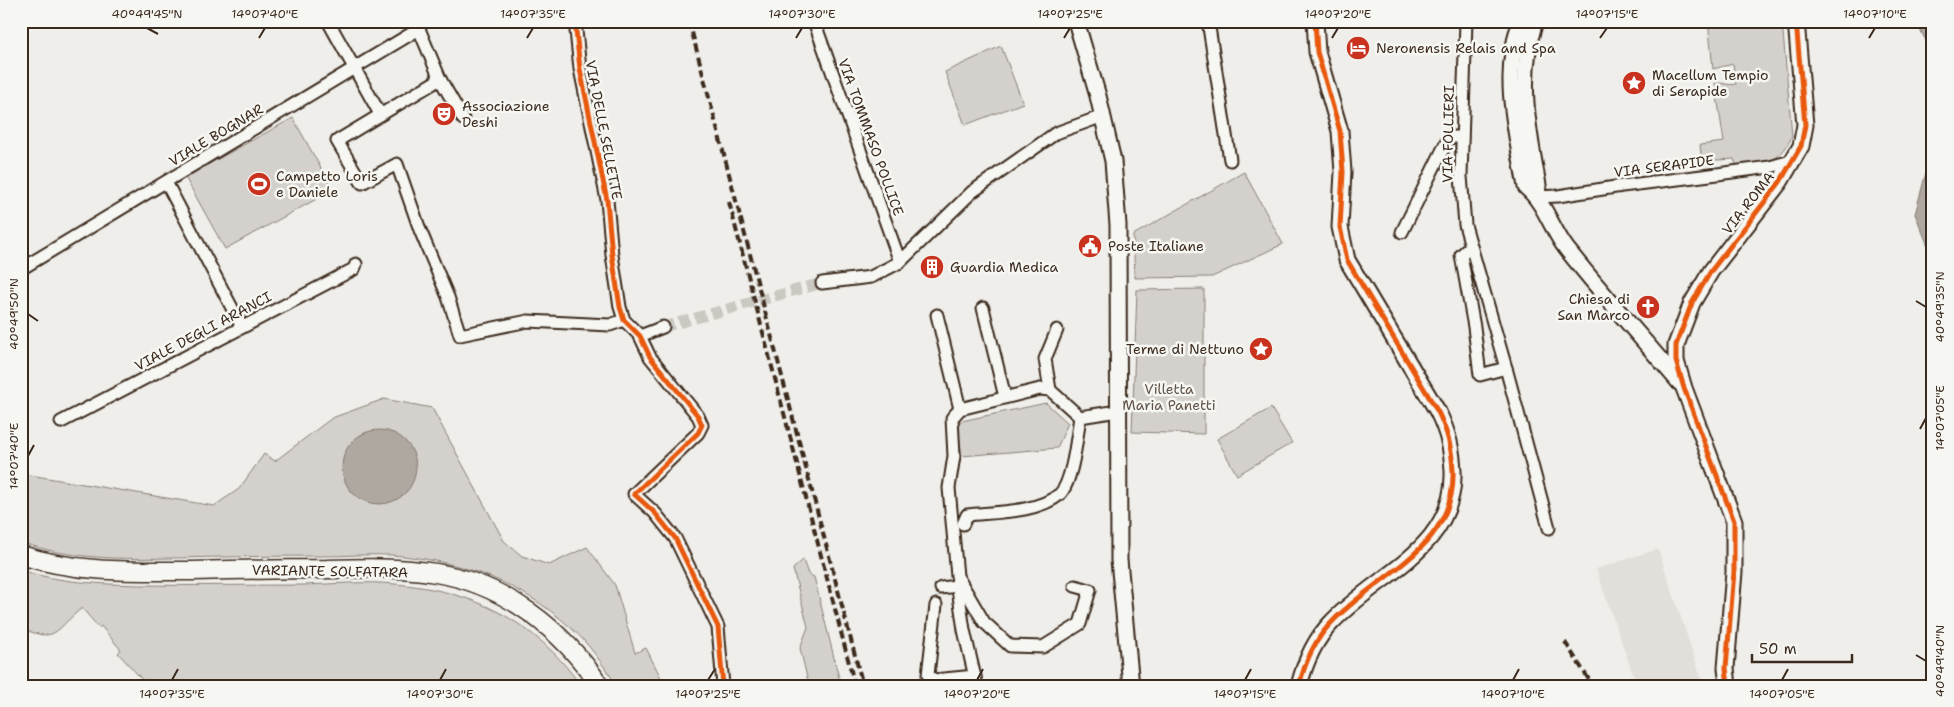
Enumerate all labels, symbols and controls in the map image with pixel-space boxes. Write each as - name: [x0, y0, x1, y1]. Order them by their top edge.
- text: 40°49'45"N: [112, 6, 182, 22]
- text: 14°07'40"E: [232, 6, 298, 22]
- text: 14°07'35"E: [500, 6, 566, 22]
- text: 14°07'30"E: [769, 6, 835, 22]
- text: 14°07'25"E: [1037, 6, 1103, 22]
- text: 14°07'20"E: [1305, 6, 1371, 22]
- text: 14°07'15"E: [1576, 6, 1638, 22]
- text: 14°07'10"E: [1843, 6, 1907, 22]
- hotel icon: Neronensis Relais and Spa: [1345, 35, 1371, 61]
- place label: Neronensis Relais and Spa: [1376, 39, 1556, 57]
- street label: VIA TOMMASO POLLICE: [834, 56, 908, 218]
- street label: VIA DELLE SELLETTE: [582, 59, 626, 202]
- place label: Macellum Tempio di Serapide: [1652, 66, 1768, 100]
- place icon: Macellum Tempio di Serapide: [1621, 70, 1647, 96]
- street label: VIA FOLLIERI: [1438, 85, 1458, 183]
- place label: Associazione Deshi: [462, 97, 550, 131]
- street label: VIALE BOGNAR: [166, 100, 267, 170]
- theatre icon: Associazione Deshi: [431, 101, 457, 127]
- street label: VIA SERAPIDE: [1613, 151, 1716, 181]
- place label: Campetto Loris e Daniele: [276, 167, 378, 201]
- street label: VIA ROMA: [1718, 168, 1778, 238]
- sports icon: Campetto Loris e Daniele: [246, 171, 272, 197]
- public building icon: Poste Italiane: [1077, 233, 1103, 259]
- place label: Poste Italiane: [1108, 237, 1204, 255]
- building icon: Guardia Medica: [919, 254, 945, 280]
- place label: Guardia Medica: [950, 258, 1059, 276]
- text: 40°49'35"N: [1932, 271, 1948, 343]
- text: 40°49'50"N: [6, 278, 22, 350]
- street label: VIALE DEGLI ARANCI: [131, 287, 275, 375]
- place label: Chiesa di San Marco: [1557, 290, 1630, 324]
- church icon: Chiesa di San Marco: [1635, 294, 1661, 320]
- place icon: Terme di Nettuno: [1248, 336, 1274, 362]
- place label: Terme di Nettuno: [1126, 340, 1244, 358]
- park label: Villetta Maria Panetti: [1122, 380, 1216, 414]
- text: 14°07'05"E: [1932, 385, 1948, 451]
- text: 14°07'40"E: [6, 423, 22, 489]
- street label: VARIANTE SOLFATARA: [252, 561, 408, 581]
- text: 40°49'40"N: [1932, 625, 1948, 697]
- scale bar: [1752, 632, 1852, 664]
- text: 50 m: [1759, 639, 1797, 659]
- text: 14°07'35"E: [139, 686, 205, 702]
- text: 14°07'30"E: [407, 686, 473, 702]
- text: 14°07'25"E: [675, 686, 741, 702]
- text: 14°07'20"E: [944, 686, 1010, 702]
- text: 14°07'15"E: [1214, 686, 1276, 702]
- text: 14°07'10"E: [1481, 686, 1545, 702]
- text: 14°07'05"E: [1749, 686, 1815, 702]

